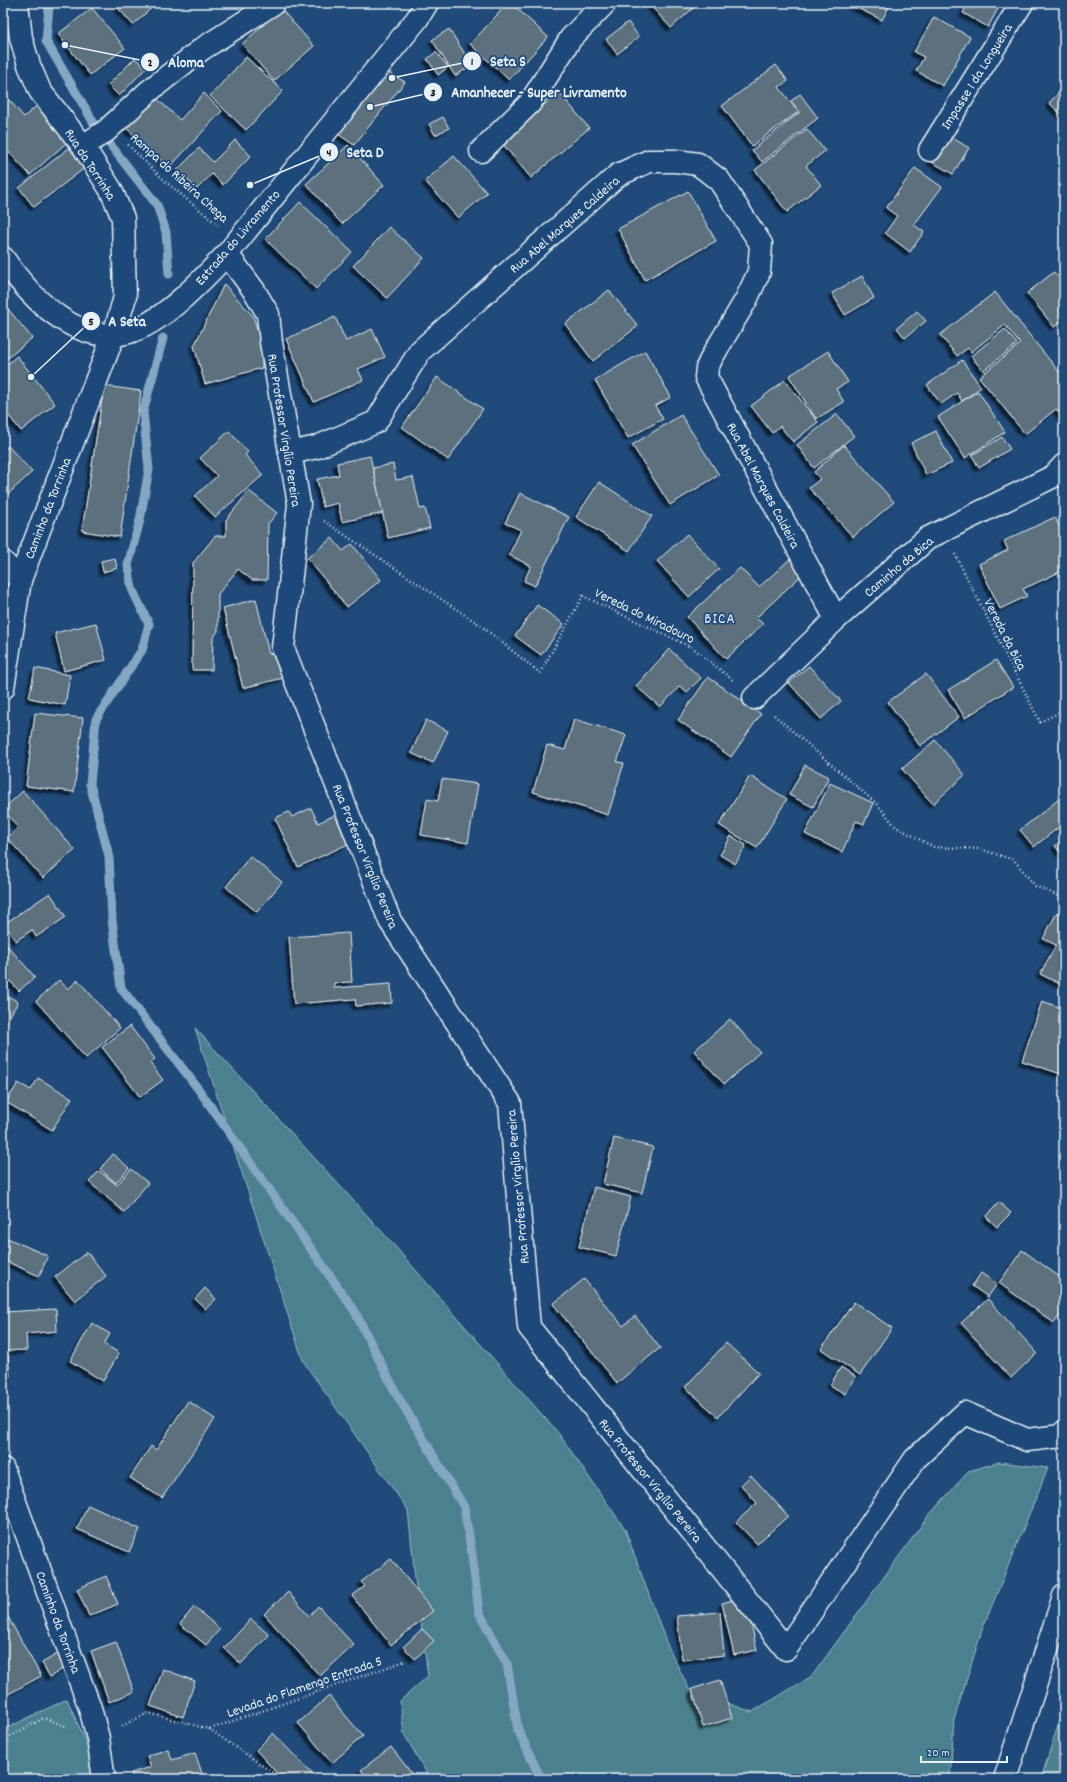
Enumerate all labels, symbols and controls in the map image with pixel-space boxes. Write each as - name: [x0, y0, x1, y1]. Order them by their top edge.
- street label: Impasse 1 da Longueira: [937, 20, 1019, 134]
- callout: Seta S: [462, 47, 534, 74]
- callout: Aloma: [140, 49, 212, 76]
- text: Seta S: [490, 52, 526, 74]
- text: Aloma: [168, 53, 205, 75]
- text: 1: [471, 54, 474, 71]
- text: 2: [147, 55, 153, 72]
- callout: Amanhecer - Super Livramento: [423, 78, 635, 105]
- text: Amanhecer - Super Livramento: [451, 83, 627, 105]
- text: 3: [430, 85, 436, 102]
- street label: Rua da Torrinha: [59, 125, 120, 205]
- street label: Rampa do Ribeira Chega: [125, 129, 233, 229]
- callout: Seta D: [319, 138, 392, 165]
- text: Seta D: [347, 143, 384, 165]
- text: 4: [327, 145, 332, 162]
- street label: Rua Abel Marques Caldeira: [506, 172, 625, 279]
- street label: Estrada do Livramento: [191, 186, 286, 291]
- callout: A Seta: [81, 308, 154, 335]
- text: A Seta: [108, 312, 147, 334]
- text: 5: [88, 314, 94, 331]
- street label: Rua Professor Virgílio Pereira: [261, 352, 305, 509]
- street label: Rua Abel Marques Caldeira: [720, 419, 804, 553]
- street label: Caminho da Torrinha: [20, 455, 78, 562]
- street label: Caminho da Bica: [860, 532, 939, 603]
- street label: Vereda do Miradouro: [591, 584, 698, 650]
- street label: Vereda da Bica: [978, 595, 1031, 675]
- district label: BICA: [704, 609, 736, 631]
- street label: Rua Professor Virgílio Pereira: [326, 781, 403, 933]
- street label: Rua Professor Virgílio Pereira: [502, 1109, 536, 1265]
- street label: Rua Professor Virgílio Pereira: [593, 1415, 706, 1548]
- street label: Caminho da Torrinha: [29, 1569, 85, 1677]
- street label: Levada do Flamengo Entrada 5: [224, 1652, 385, 1724]
- scale bar: [921, 1738, 1007, 1764]
- text: 20 m: [927, 1745, 950, 1762]

